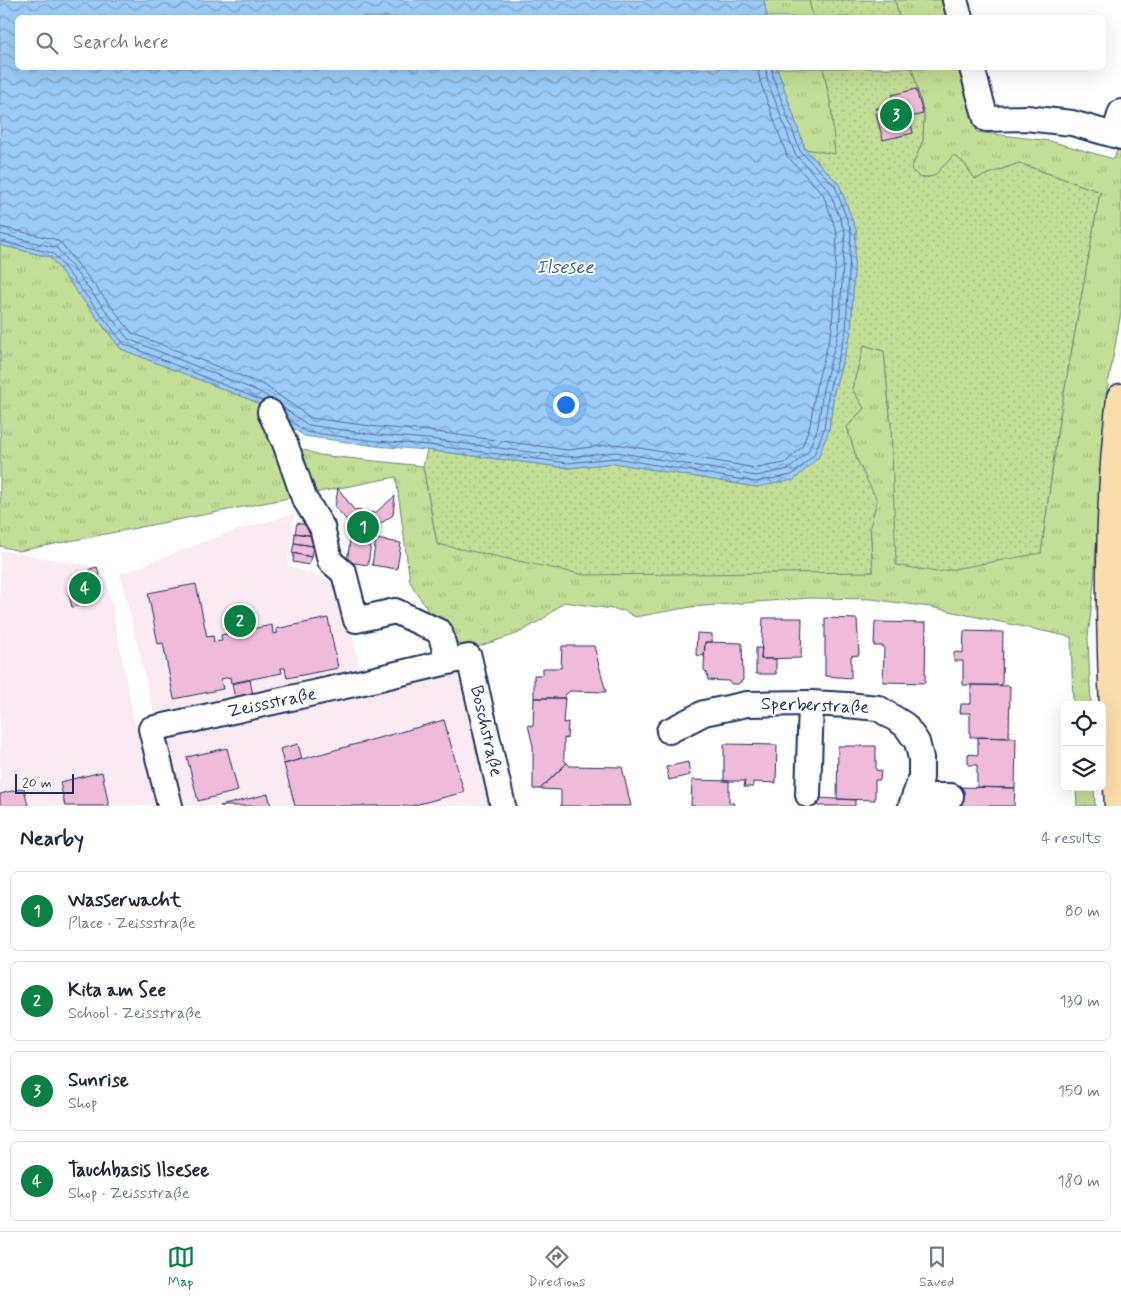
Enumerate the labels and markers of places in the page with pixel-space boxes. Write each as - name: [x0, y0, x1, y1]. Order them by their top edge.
- pin: 3: [880, 96, 912, 134]
- pin: 1: [347, 508, 379, 546]
- pin: 4: [69, 569, 101, 607]
- pin: 2: [224, 602, 256, 640]

